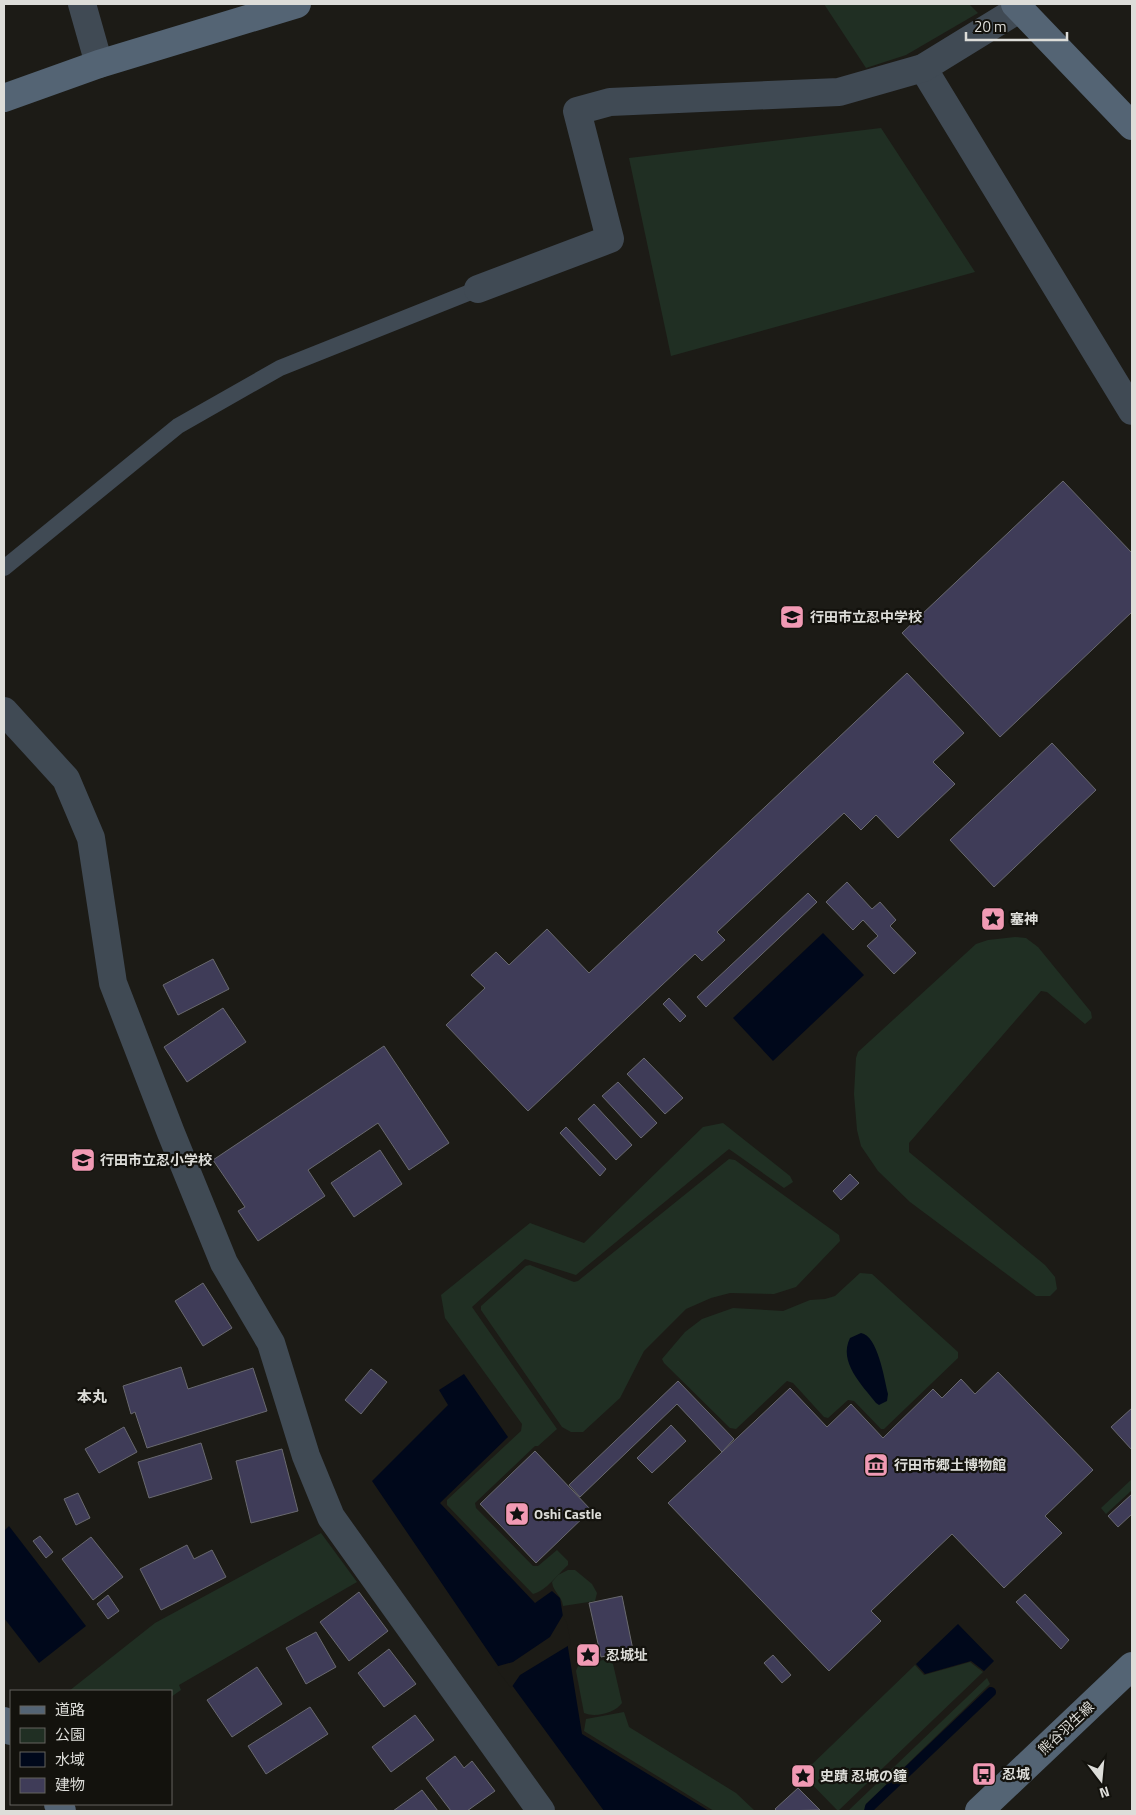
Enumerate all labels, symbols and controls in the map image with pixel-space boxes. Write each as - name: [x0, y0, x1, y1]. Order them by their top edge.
- scale bar: [966, 10, 1067, 42]
- text: 20 m: [974, 15, 1007, 38]
- school or university icon: 行田市立忍中学校: [779, 604, 805, 630]
- place label: 行田市立忍中学校: [810, 606, 922, 627]
- place icon: 塞神: [980, 906, 1006, 932]
- place label: 塞神: [1010, 908, 1038, 929]
- school or university icon: 行田市立忍小学校: [70, 1147, 96, 1173]
- place label: 行田市立忍小学校: [100, 1149, 212, 1170]
- district label: 本丸: [77, 1385, 107, 1408]
- museum icon: 行田市郷土博物館: [863, 1452, 889, 1478]
- place label: 行田市郷土博物館: [894, 1454, 1006, 1475]
- place icon: Oshi Castle: [504, 1501, 530, 1527]
- place label: Oshi Castle: [534, 1503, 602, 1524]
- place icon: 忍城址: [575, 1642, 601, 1668]
- place label: 忍城址: [606, 1644, 648, 1665]
- legend: [10, 1690, 172, 1805]
- street label: 熊谷羽生線: [1033, 1696, 1098, 1759]
- text: 道路: [55, 1698, 85, 1721]
- text: 公園: [55, 1723, 85, 1746]
- text: 水域: [55, 1748, 85, 1771]
- north arrow: [1076, 1755, 1126, 1805]
- bus stop icon: 忍城: [971, 1761, 997, 1787]
- place icon: 史蹟 忍城の鐘: [790, 1763, 816, 1789]
- place label: 忍城: [1002, 1763, 1030, 1784]
- place label: 史蹟 忍城の鐘: [820, 1765, 907, 1786]
- text: 建物: [55, 1773, 85, 1796]
- text: N: [1097, 1782, 1112, 1804]

